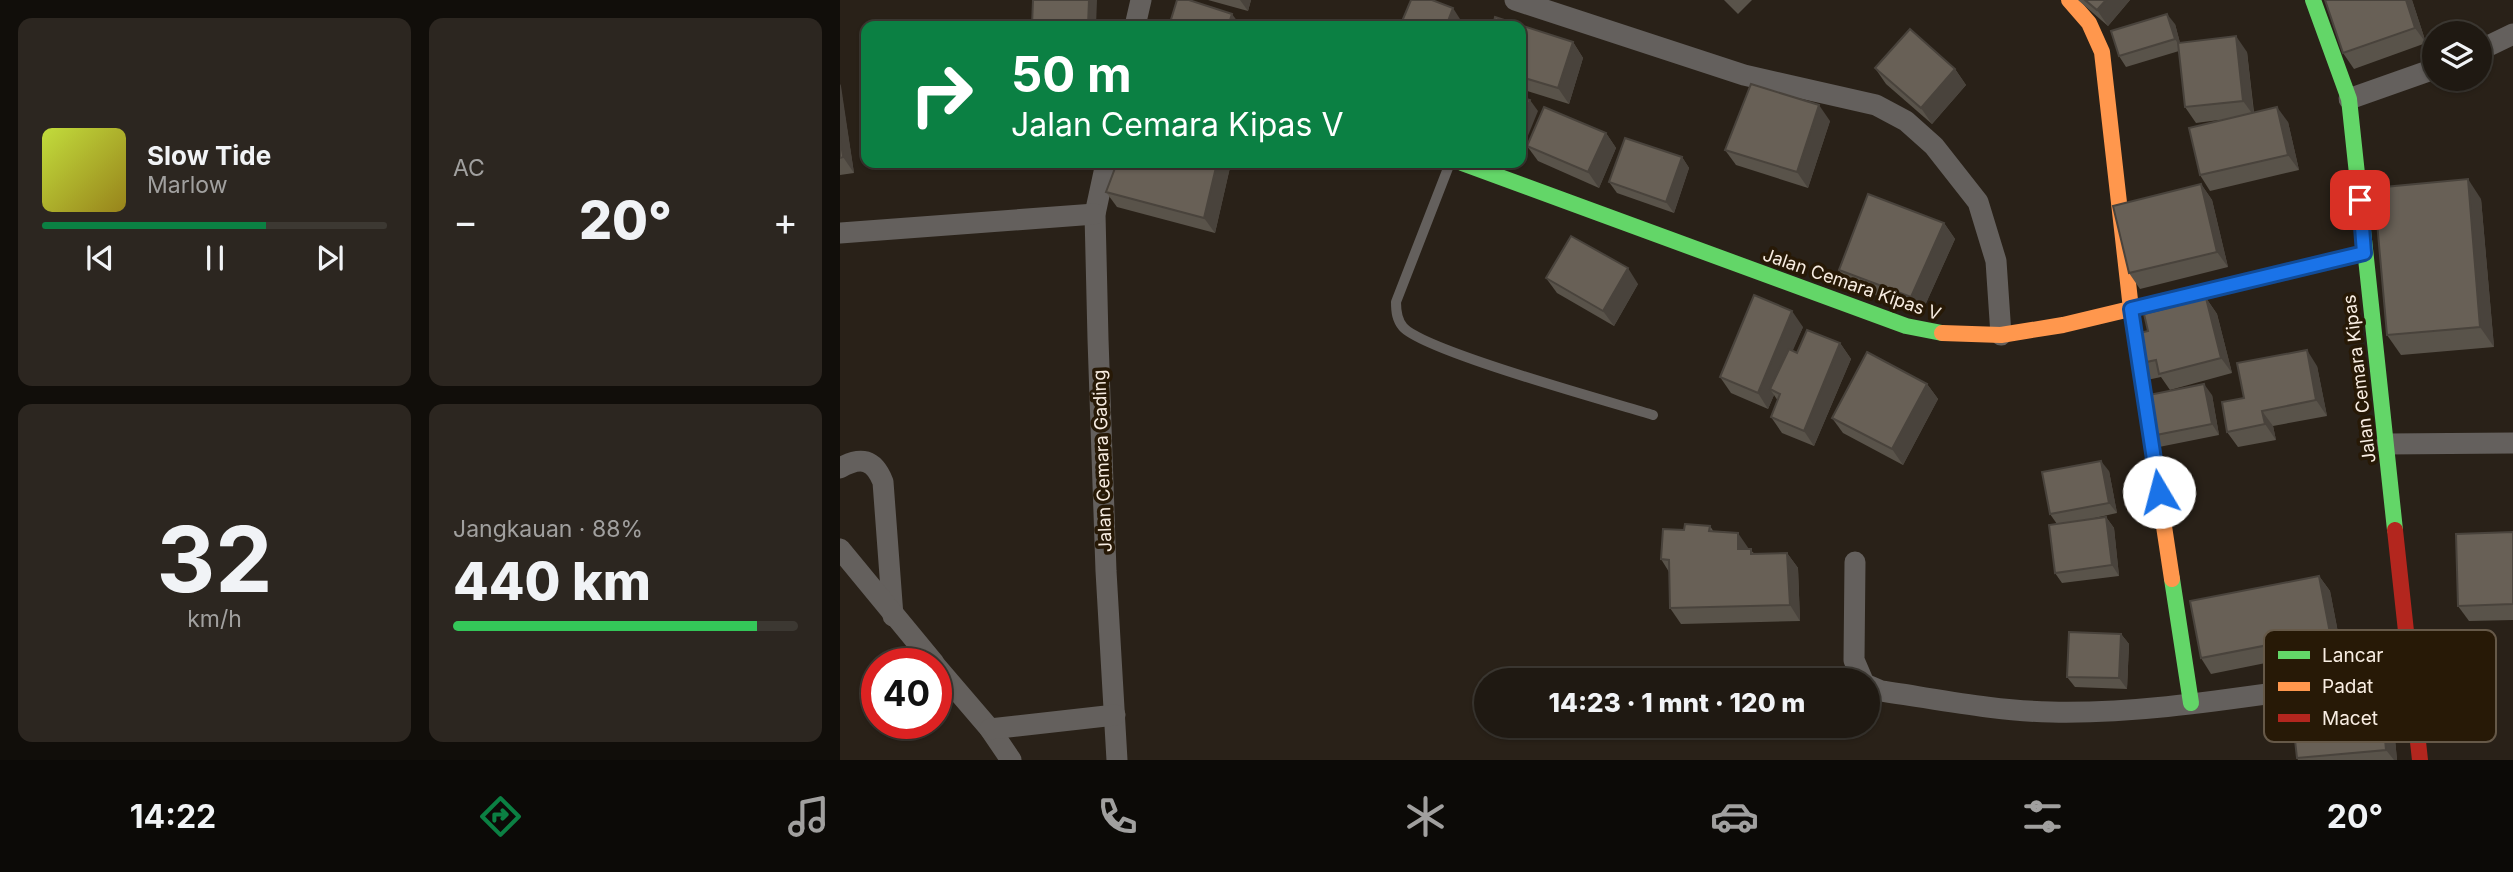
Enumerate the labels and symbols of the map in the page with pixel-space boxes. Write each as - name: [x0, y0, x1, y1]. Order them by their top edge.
- pin: [2330, 170, 2390, 230]
- street label: Jalan Cemara Kipas V: [1760, 244, 1944, 324]
- street label: Jalan Cemara Kipas: [2338, 294, 2380, 464]
- street label: Jalan Cemara Gading: [1088, 369, 1116, 553]
- position arrow: [2122, 455, 2196, 529]
- legend: [2264, 630, 2496, 742]
- text: Lancar: [2322, 644, 2384, 667]
- speed limit sign: 40: [861, 648, 952, 739]
- text: Padat: [2322, 675, 2373, 698]
- text: Macet: [2322, 707, 2378, 730]

